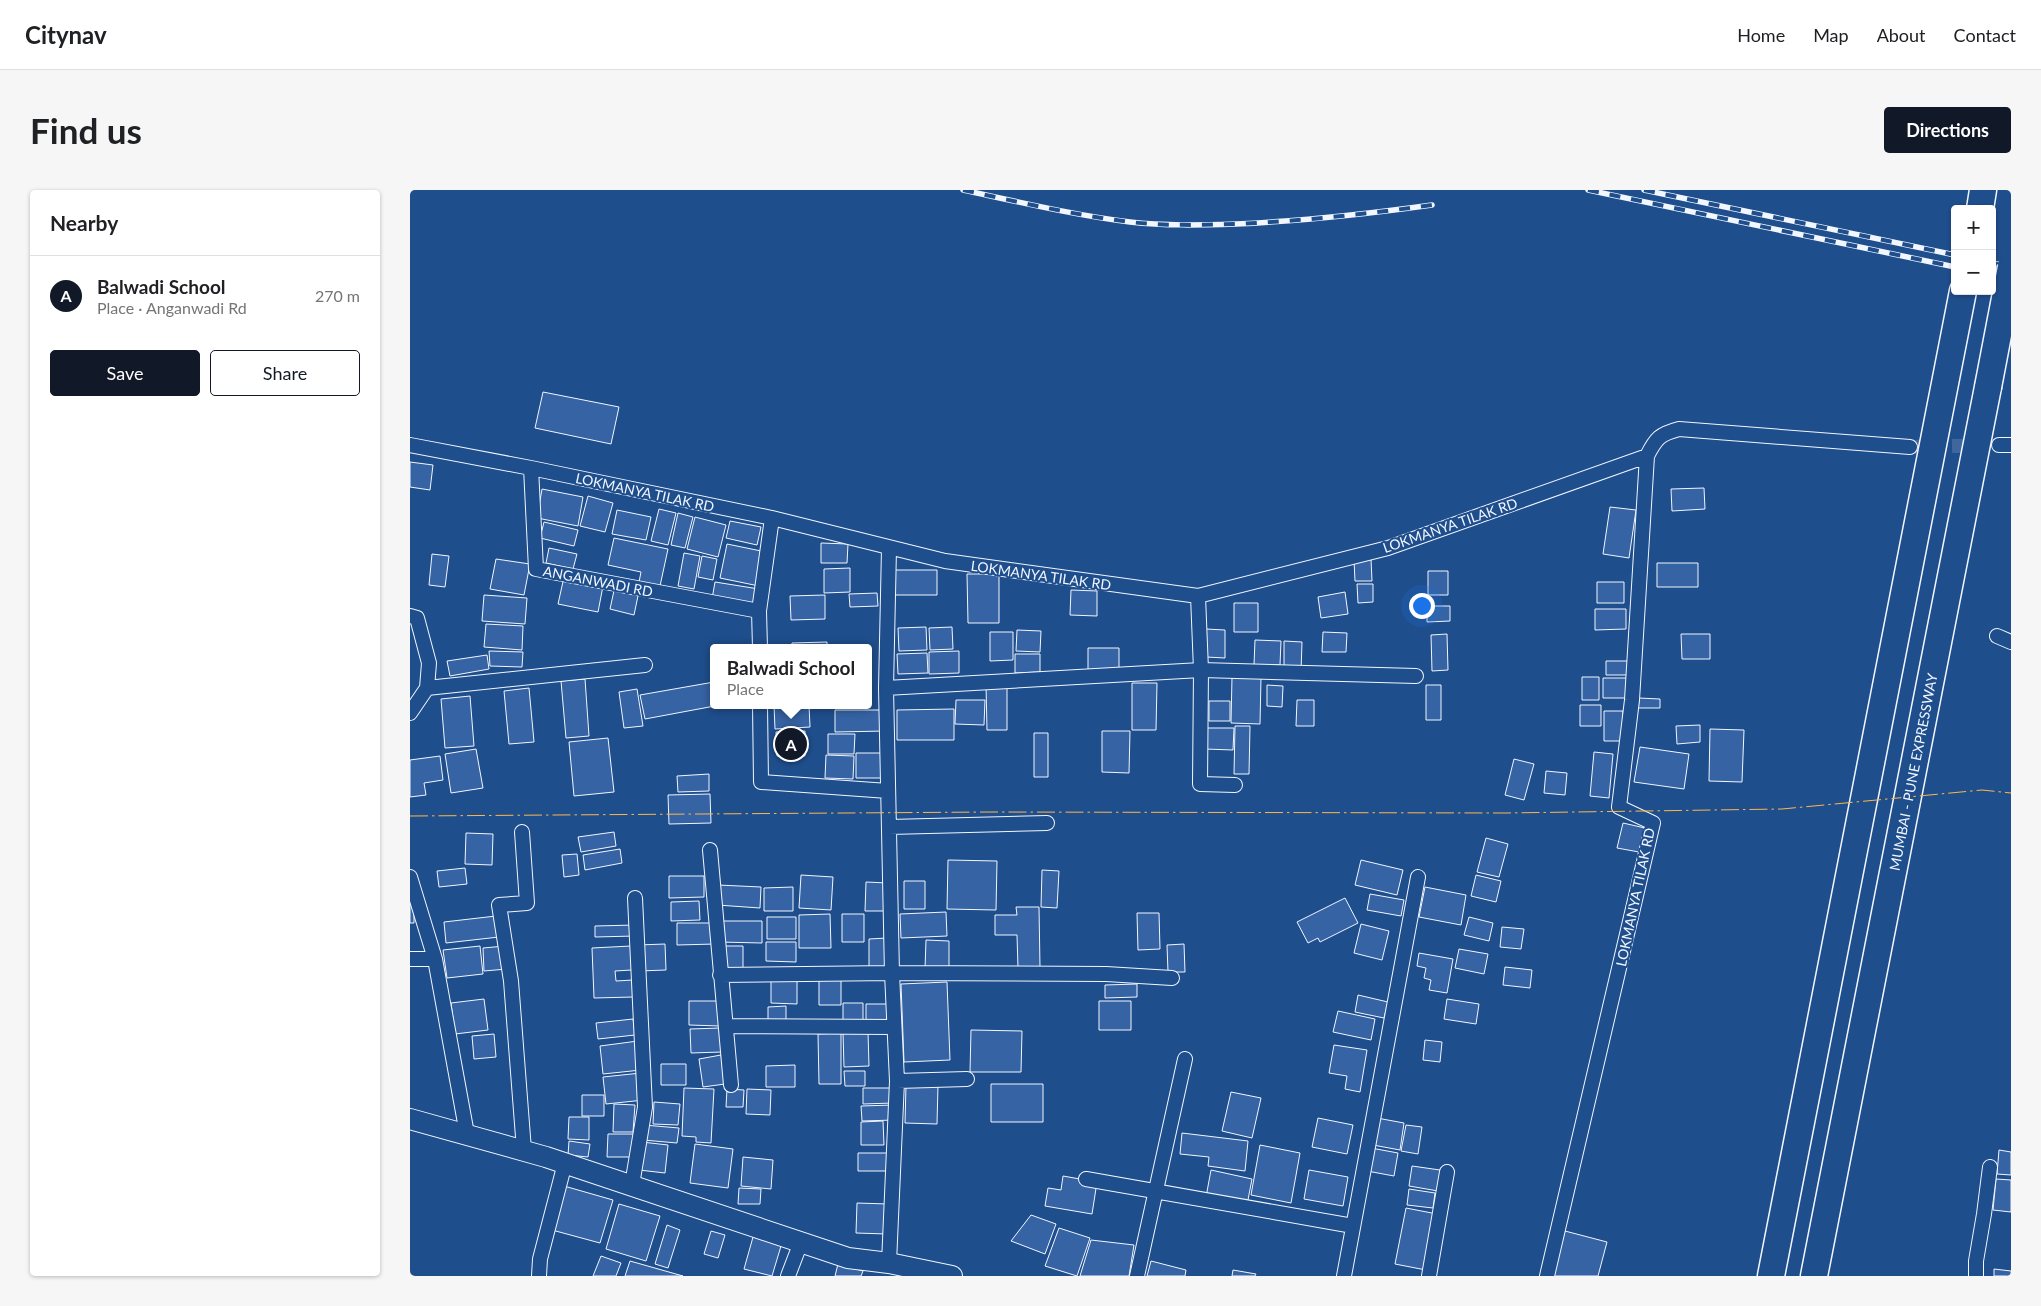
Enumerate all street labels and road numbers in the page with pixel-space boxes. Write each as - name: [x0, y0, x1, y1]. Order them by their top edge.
- street label: LOKMANYA TILAK RD: [574, 469, 716, 515]
- street label: LOKMANYA TILAK RD: [1380, 494, 1520, 556]
- street label: LOKMANYA TILAK RD: [970, 557, 1112, 593]
- street label: ANGANWADI RD: [542, 562, 654, 600]
- street label: MUMBAI - PUNE EXPRESSWAY: [1886, 672, 1941, 872]
- street label: LOKMANYA TILAK RD: [1612, 826, 1658, 968]

